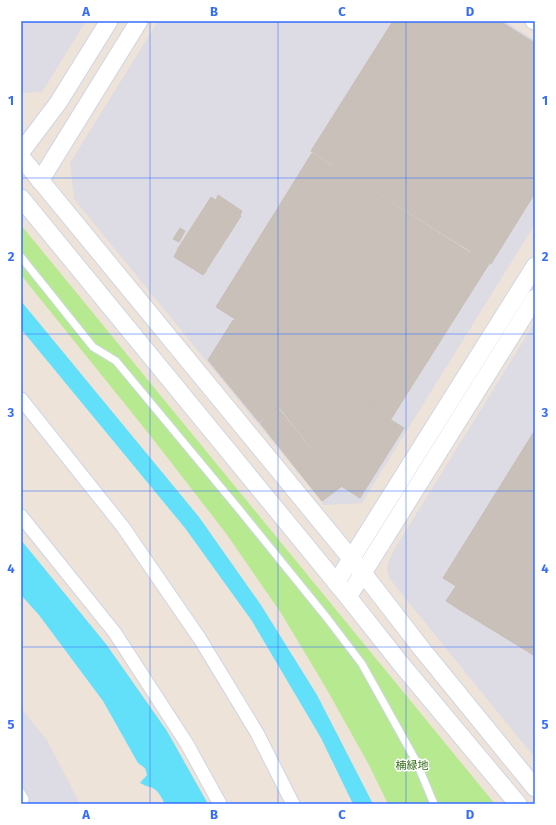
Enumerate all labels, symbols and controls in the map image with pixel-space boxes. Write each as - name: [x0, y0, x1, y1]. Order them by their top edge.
- text: A: [81, 4, 90, 19]
- text: B: [210, 4, 218, 19]
- text: C: [338, 4, 346, 19]
- text: D: [466, 4, 475, 19]
- text: 1: [8, 93, 14, 108]
- text: 1: [542, 93, 548, 108]
- text: 2: [8, 249, 15, 264]
- text: 2: [542, 249, 549, 264]
- text: 3: [7, 405, 15, 420]
- text: 3: [541, 405, 549, 420]
- text: 4: [7, 561, 15, 576]
- text: 4: [541, 561, 549, 576]
- text: 5: [8, 717, 15, 732]
- text: 5: [542, 717, 549, 732]
- park label: 楠緑地: [396, 759, 429, 772]
- text: A: [81, 807, 90, 822]
- text: B: [210, 807, 218, 822]
- text: C: [338, 807, 346, 822]
- text: D: [466, 807, 475, 822]

